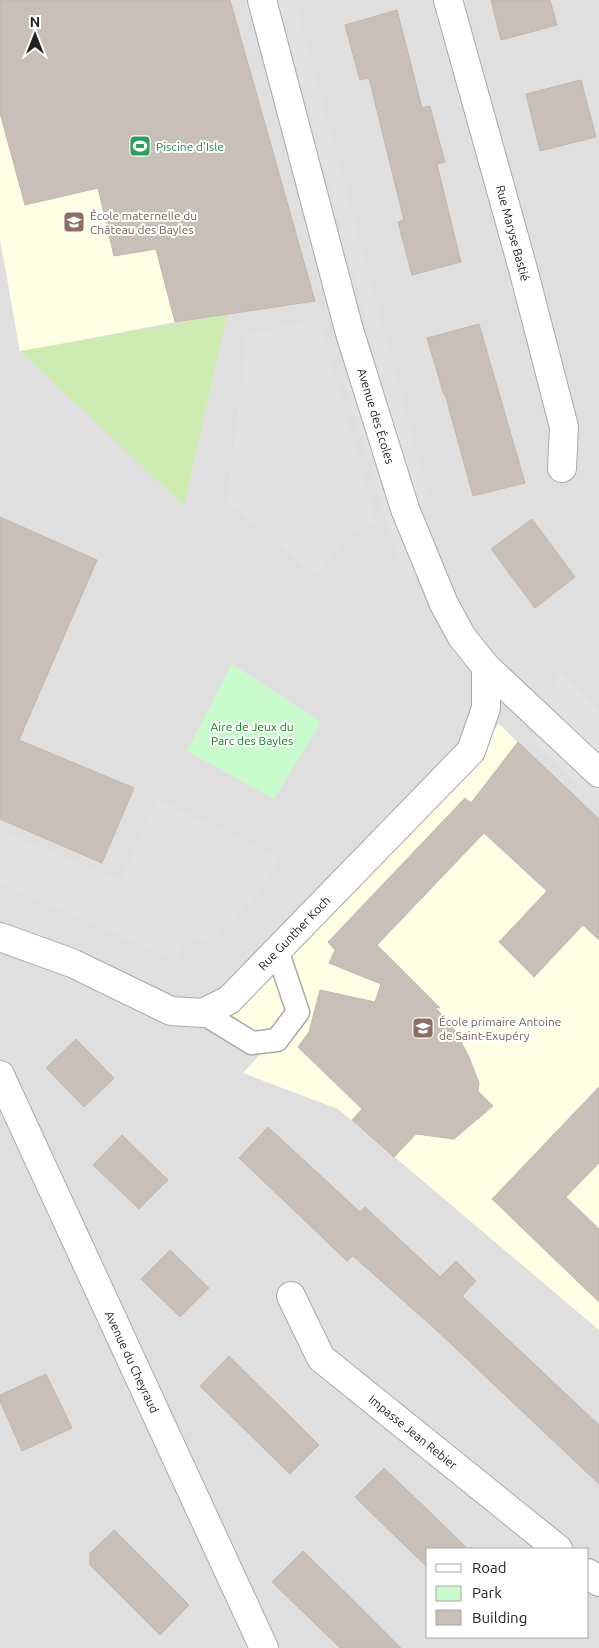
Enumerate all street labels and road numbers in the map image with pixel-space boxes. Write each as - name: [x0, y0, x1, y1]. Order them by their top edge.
- street label: Rue Maryse Bastié: [494, 184, 532, 282]
- street label: Avenue des Écoles: [355, 367, 397, 465]
- street label: Rue Gunther Koch: [255, 893, 333, 973]
- street label: Avenue du Cheyraud: [103, 1309, 161, 1415]
- street label: Impasse Jean Rebier: [366, 1392, 460, 1472]

